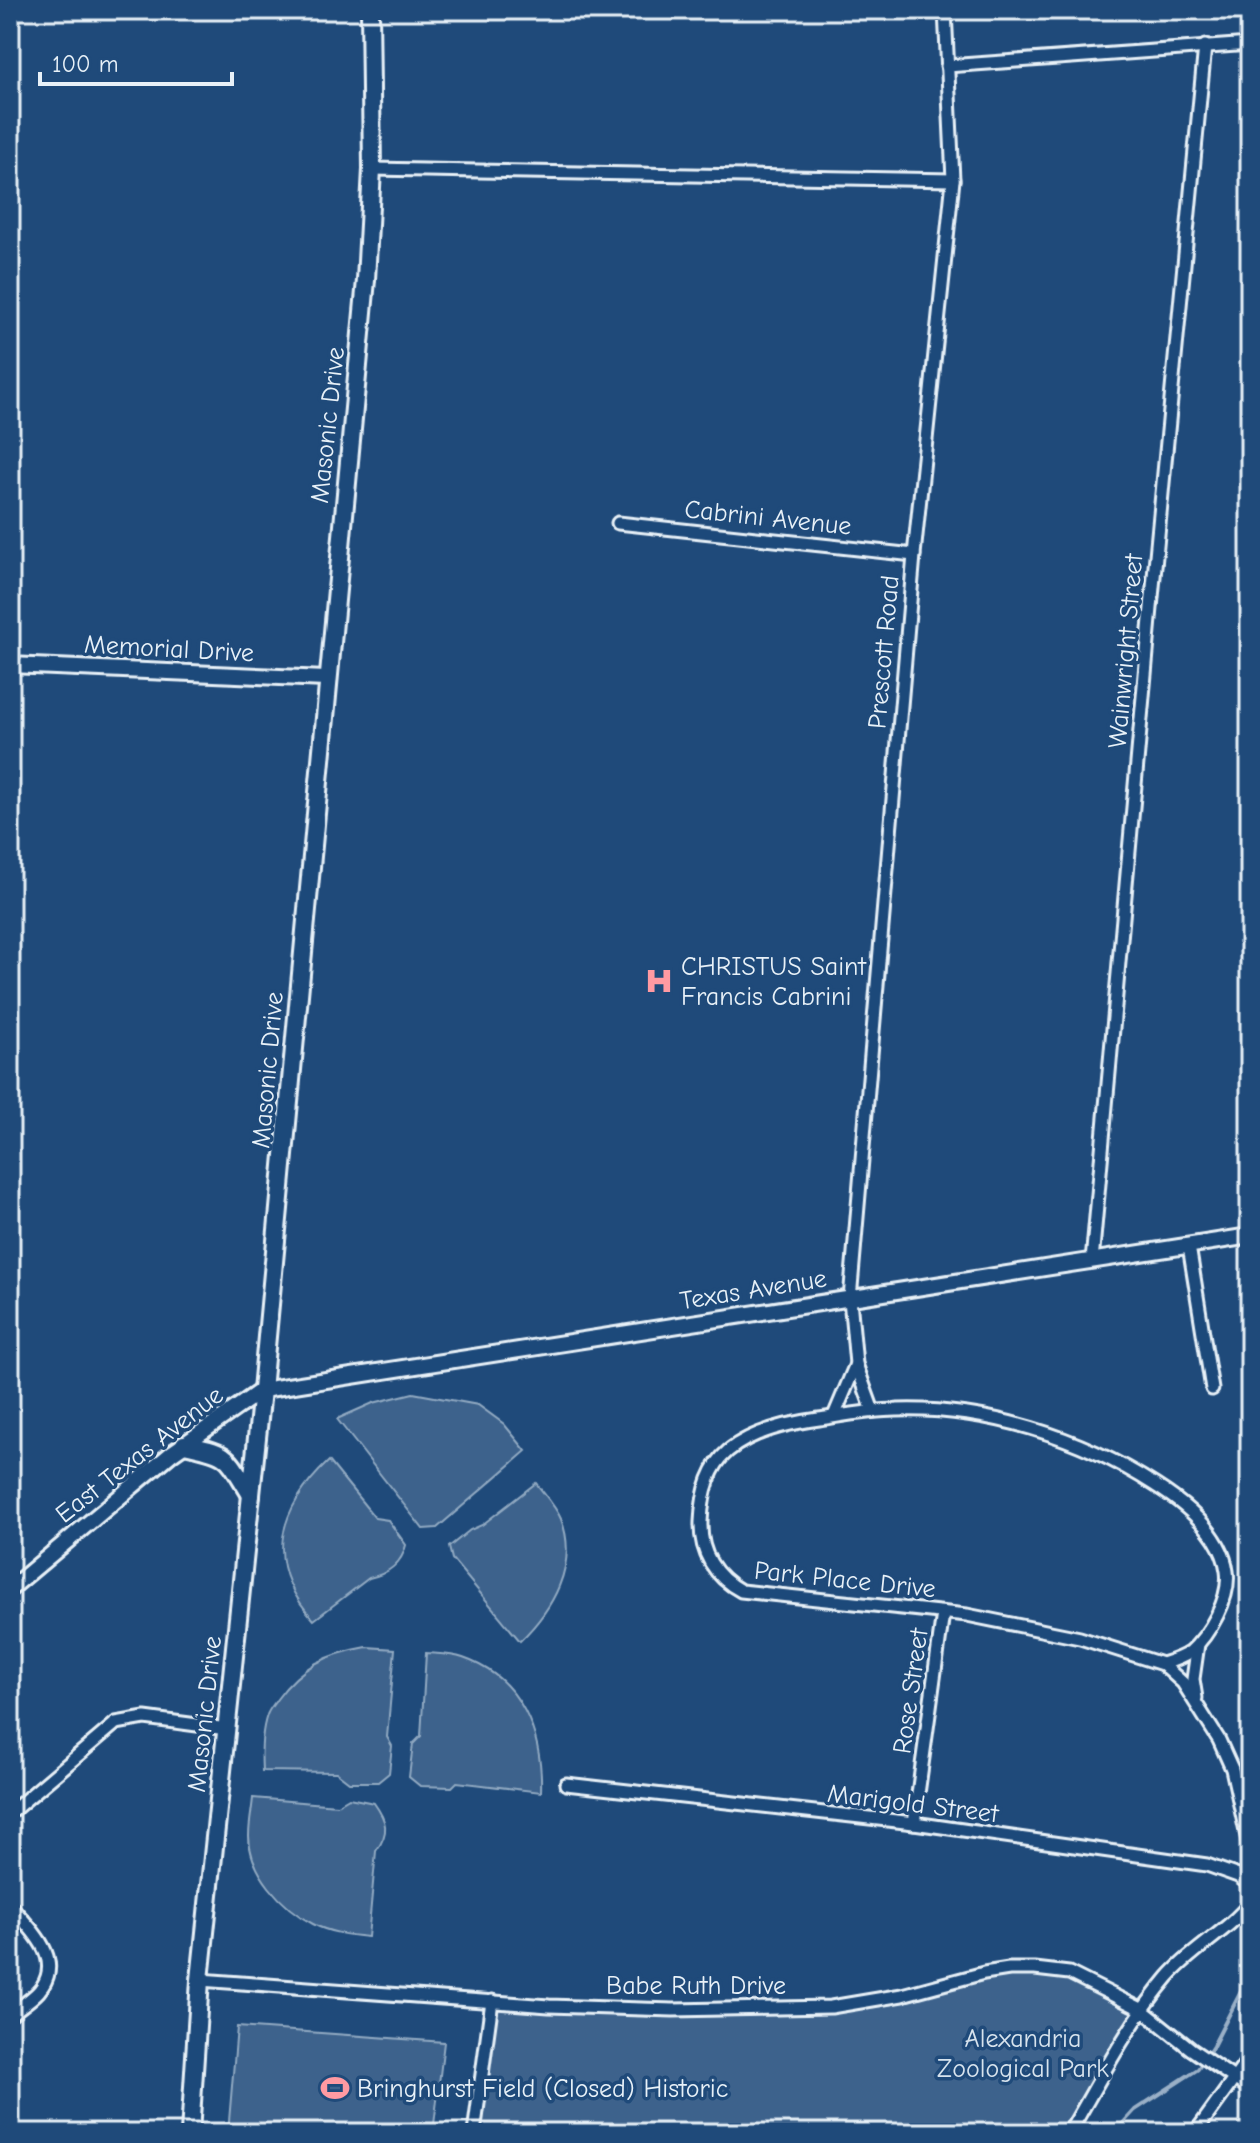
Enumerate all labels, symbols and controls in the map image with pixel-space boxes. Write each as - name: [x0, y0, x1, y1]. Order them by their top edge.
- scale bar: [40, 36, 232, 86]
- text: 100 m: [52, 50, 119, 78]
- street label: Masonic Drive: [305, 345, 351, 505]
- street label: Cabrini Avenue: [683, 494, 853, 542]
- street label: Wainwright Street: [1103, 551, 1150, 750]
- street label: Prescott Road: [862, 574, 906, 730]
- street label: Memorial Drive: [83, 630, 255, 668]
- place label: CHRISTUS Saint Francis Cabrini: [681, 952, 867, 1012]
- hospital icon: CHRISTUS Saint Francis Cabrini: [644, 966, 674, 996]
- street label: Masonic Drive: [246, 991, 290, 1150]
- street label: Texas Avenue: [678, 1264, 829, 1316]
- street label: East Texas Avenue: [50, 1380, 229, 1530]
- street label: Park Place Drive: [753, 1556, 937, 1604]
- street label: Rose Street: [887, 1625, 935, 1756]
- street label: Masonic Drive: [182, 1634, 228, 1794]
- street label: Marigold Street: [826, 1779, 1002, 1830]
- street label: Babe Ruth Drive: [606, 1971, 786, 2001]
- park label: Alexandria Zoological Park: [937, 2024, 1109, 2084]
- sports icon: Bringhurst Field (Closed) Historic: [320, 2073, 350, 2103]
- place label: Bringhurst Field (Closed) Historic: [357, 2074, 728, 2104]

